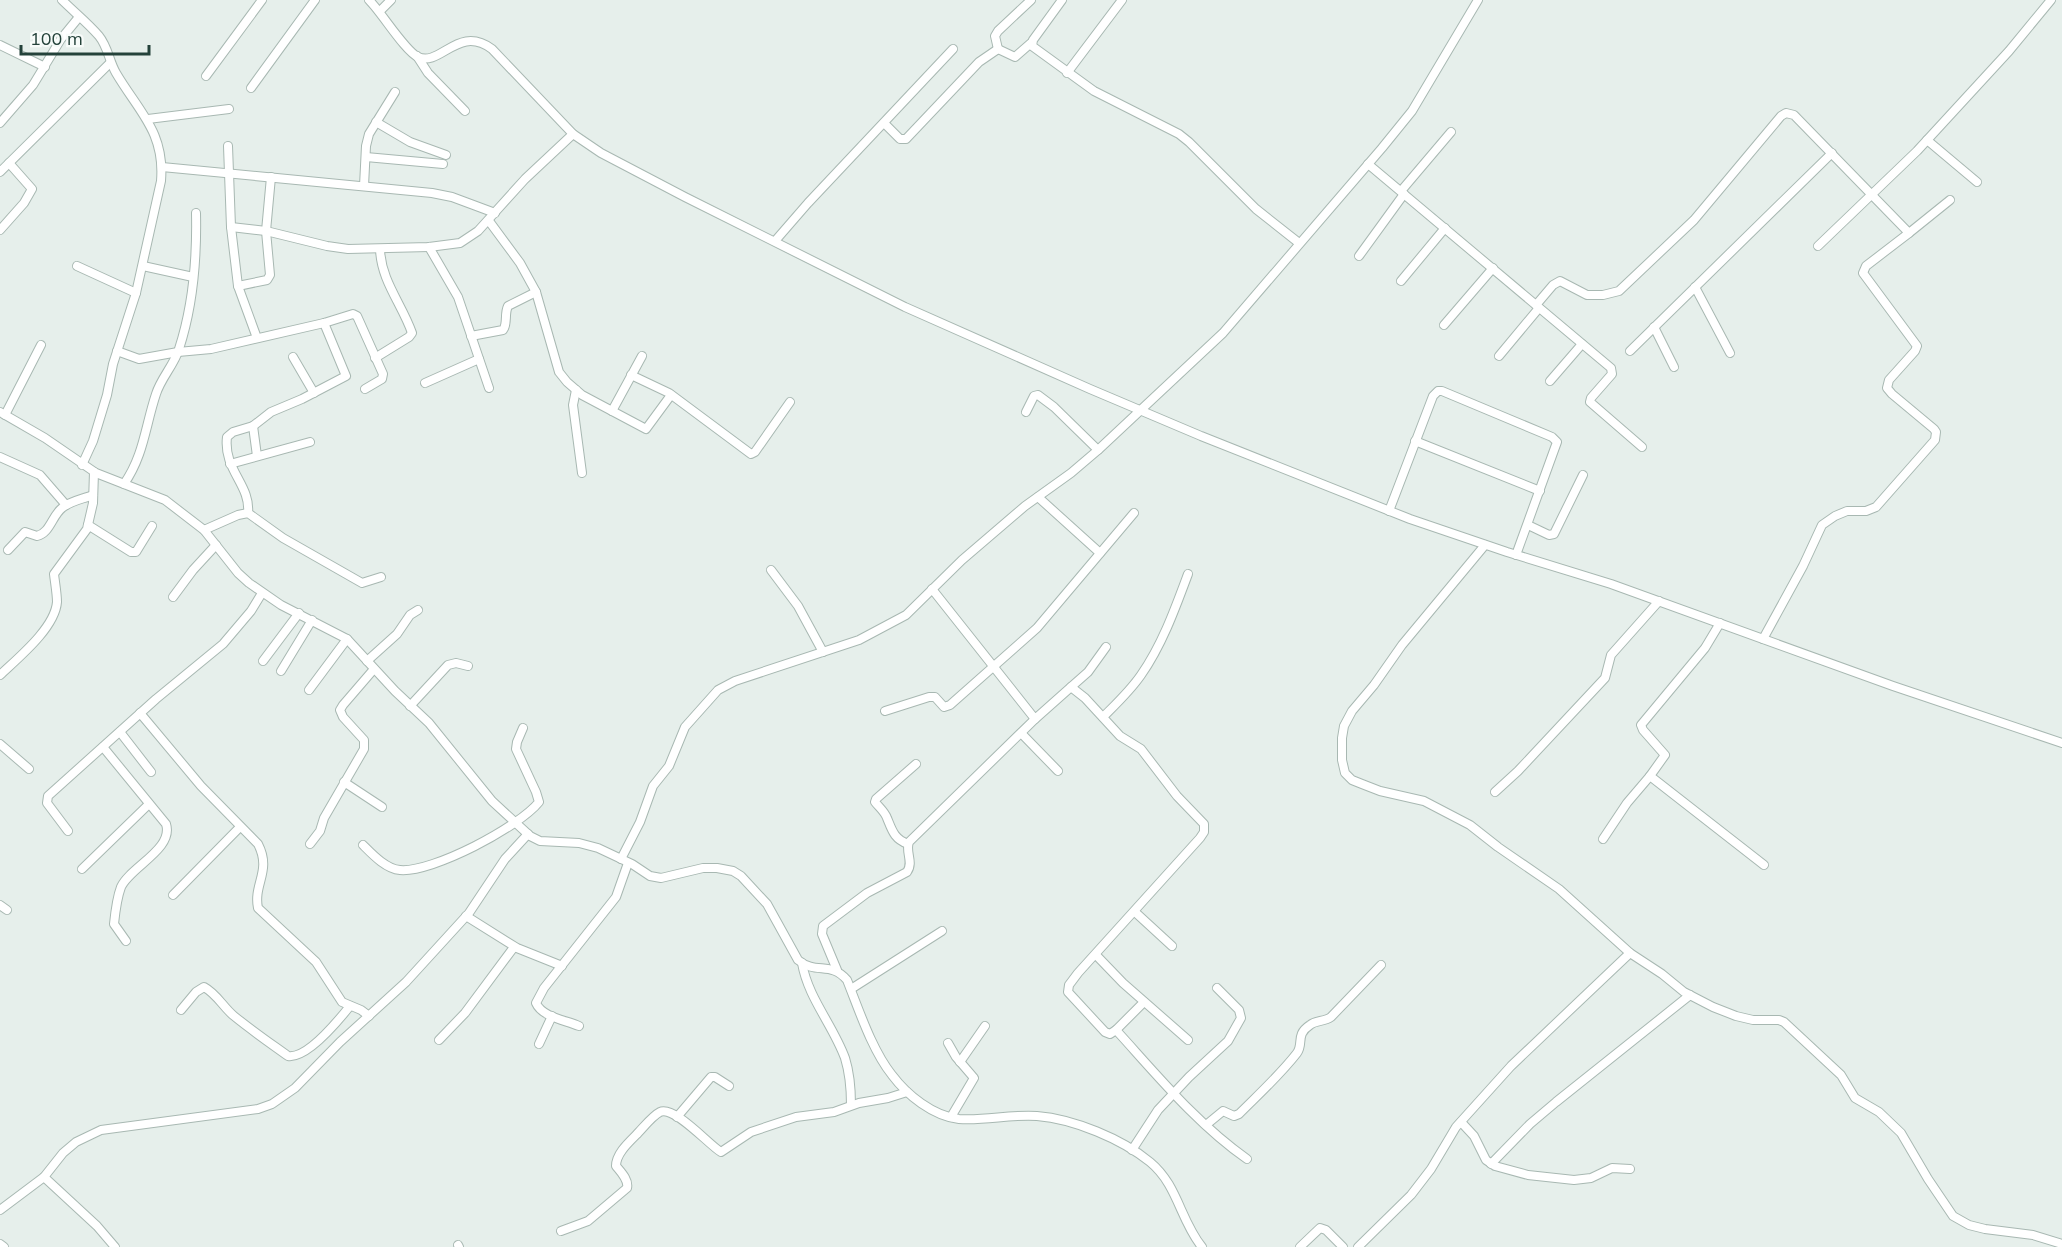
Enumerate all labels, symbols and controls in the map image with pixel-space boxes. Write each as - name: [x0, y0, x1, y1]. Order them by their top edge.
- scale bar: [21, 18, 148, 56]
- text: 100 m: [30, 27, 83, 50]

